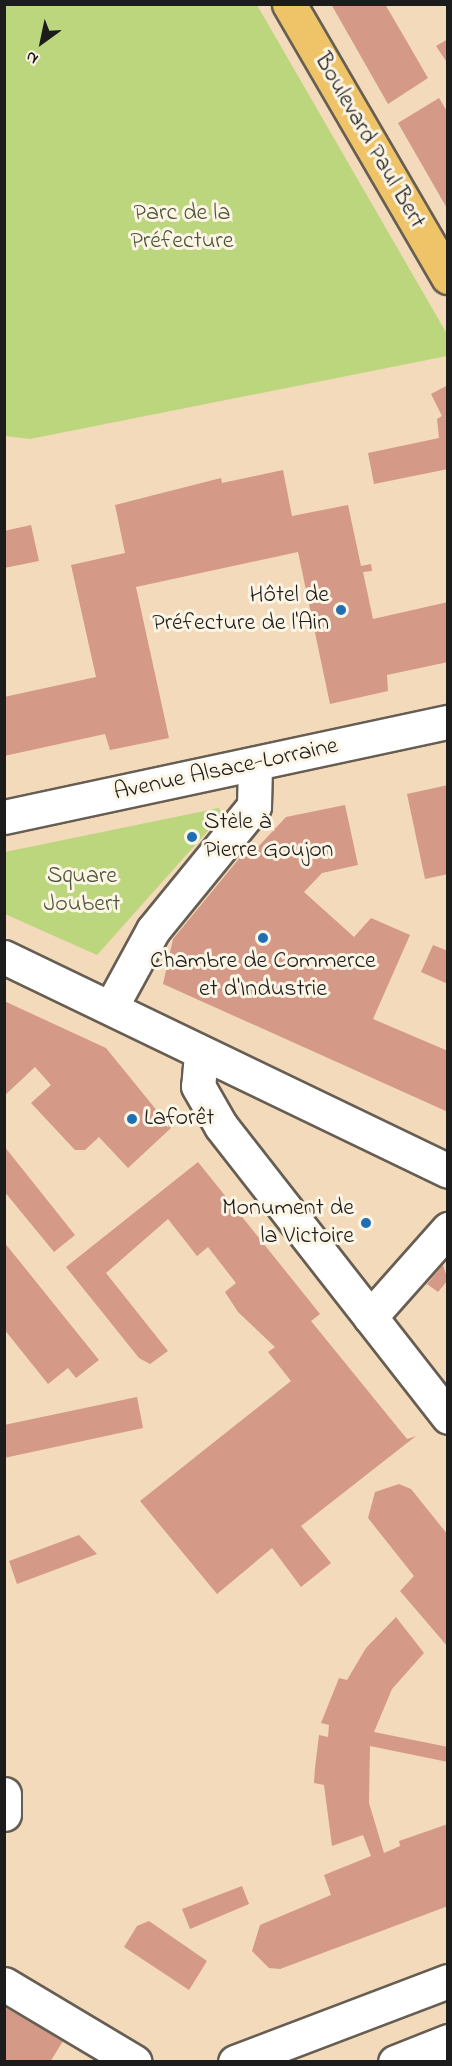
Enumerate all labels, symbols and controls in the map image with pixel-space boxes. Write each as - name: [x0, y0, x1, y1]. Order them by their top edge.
- north arrow: [12, 12, 72, 72]
- text: N: [21, 44, 43, 70]
- street label: Boulevard Paul Bert: [307, 48, 431, 234]
- park label: Parc de la Préfecture: [130, 200, 234, 256]
- place label: Hôtel de Préfecture de l'Ain: [152, 582, 329, 638]
- marker: Hôtel de Préfecture de l'Ain: [334, 603, 348, 617]
- street label: Avenue Alsace-Lorraine: [111, 732, 341, 808]
- place label: Stèle à Pierre Goujon: [204, 809, 333, 865]
- marker: Stèle à Pierre Goujon: [185, 830, 199, 844]
- park label: Square Joubert: [44, 863, 120, 919]
- marker: Chambre de Commerce et d'Industrie: [256, 931, 270, 945]
- place label: Chambre de Commerce et d'Industrie: [150, 948, 376, 1004]
- place label: Laforêt: [144, 1105, 214, 1133]
- marker: Laforêt: [125, 1112, 139, 1126]
- place label: Monument de la Victoire: [222, 1195, 354, 1251]
- marker: Monument de la Victoire: [359, 1216, 373, 1230]

